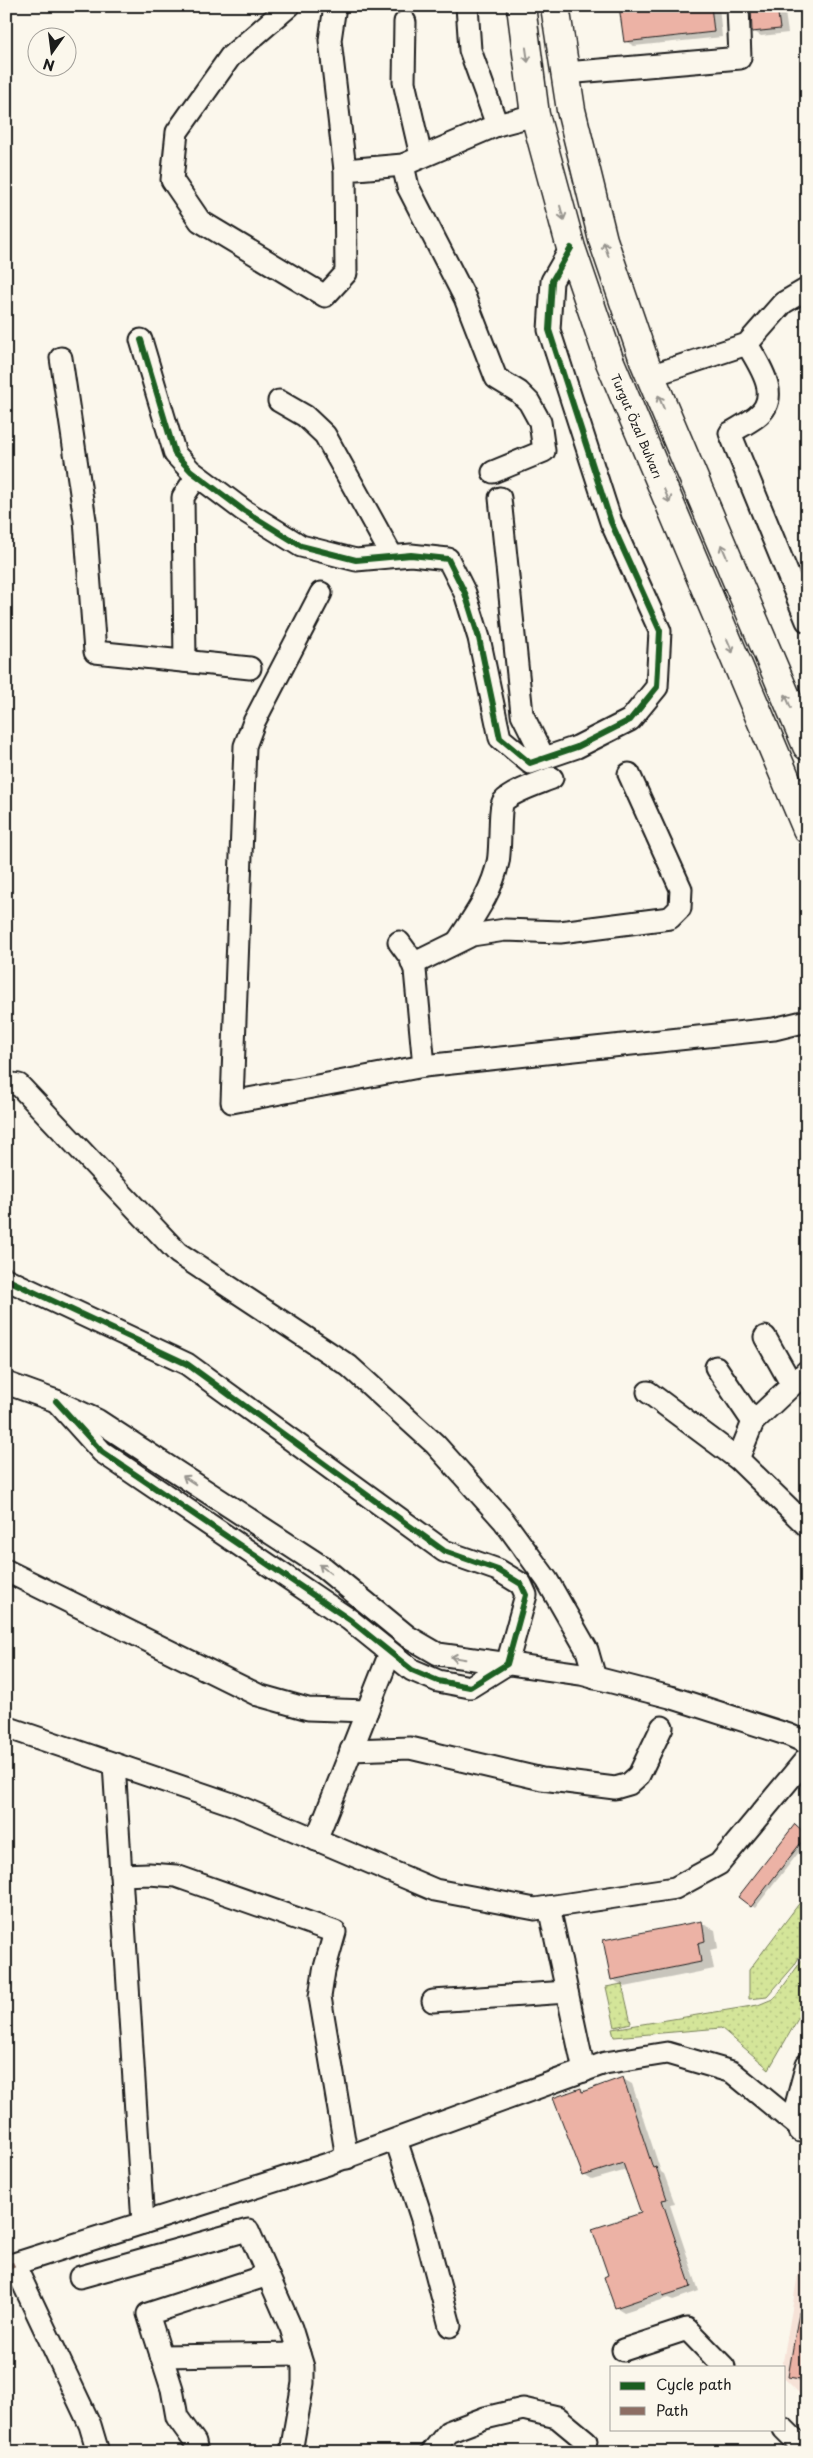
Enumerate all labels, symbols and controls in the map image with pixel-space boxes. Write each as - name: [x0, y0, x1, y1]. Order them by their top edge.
- north arrow: [28, 28, 78, 78]
- one-way arrow: [522, 46, 532, 62]
- text: N: [41, 54, 57, 77]
- one-way arrow: [557, 205, 567, 221]
- one-way arrow: [601, 242, 610, 257]
- street label: Turgut Özal Bulvarı: [607, 371, 667, 481]
- one-way arrow: [656, 395, 666, 410]
- one-way arrow: [662, 488, 672, 503]
- one-way arrow: [719, 544, 729, 559]
- one-way arrow: [725, 638, 735, 653]
- one-way arrow: [782, 694, 792, 709]
- one-way arrow: [182, 1475, 196, 1485]
- one-way arrow: [318, 1564, 332, 1574]
- one-way arrow: [451, 1652, 467, 1662]
- legend: [610, 2366, 786, 2430]
- text: Cycle path: [656, 2372, 732, 2395]
- text: Path: [656, 2398, 688, 2421]

